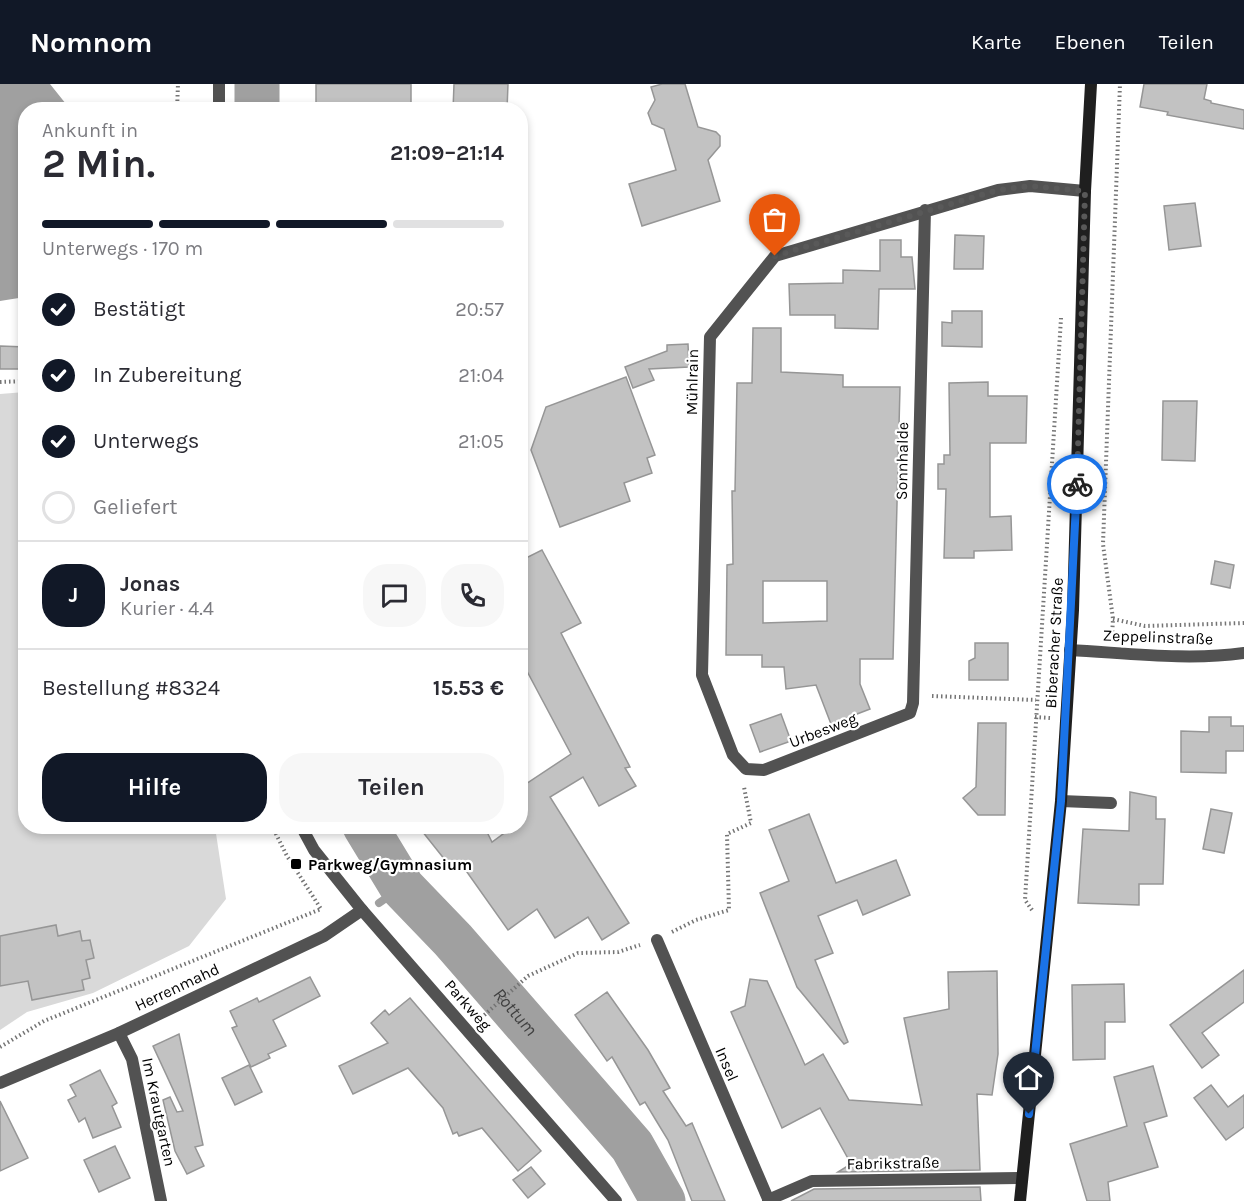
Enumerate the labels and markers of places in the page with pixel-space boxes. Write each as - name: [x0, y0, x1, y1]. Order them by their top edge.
- pin: [749, 194, 800, 256]
- place label: Parkweg/Gymnasium: [308, 855, 472, 874]
- marker: Parkweg/Gymnasium: [289, 857, 303, 871]
- pin: [1003, 1052, 1054, 1114]

